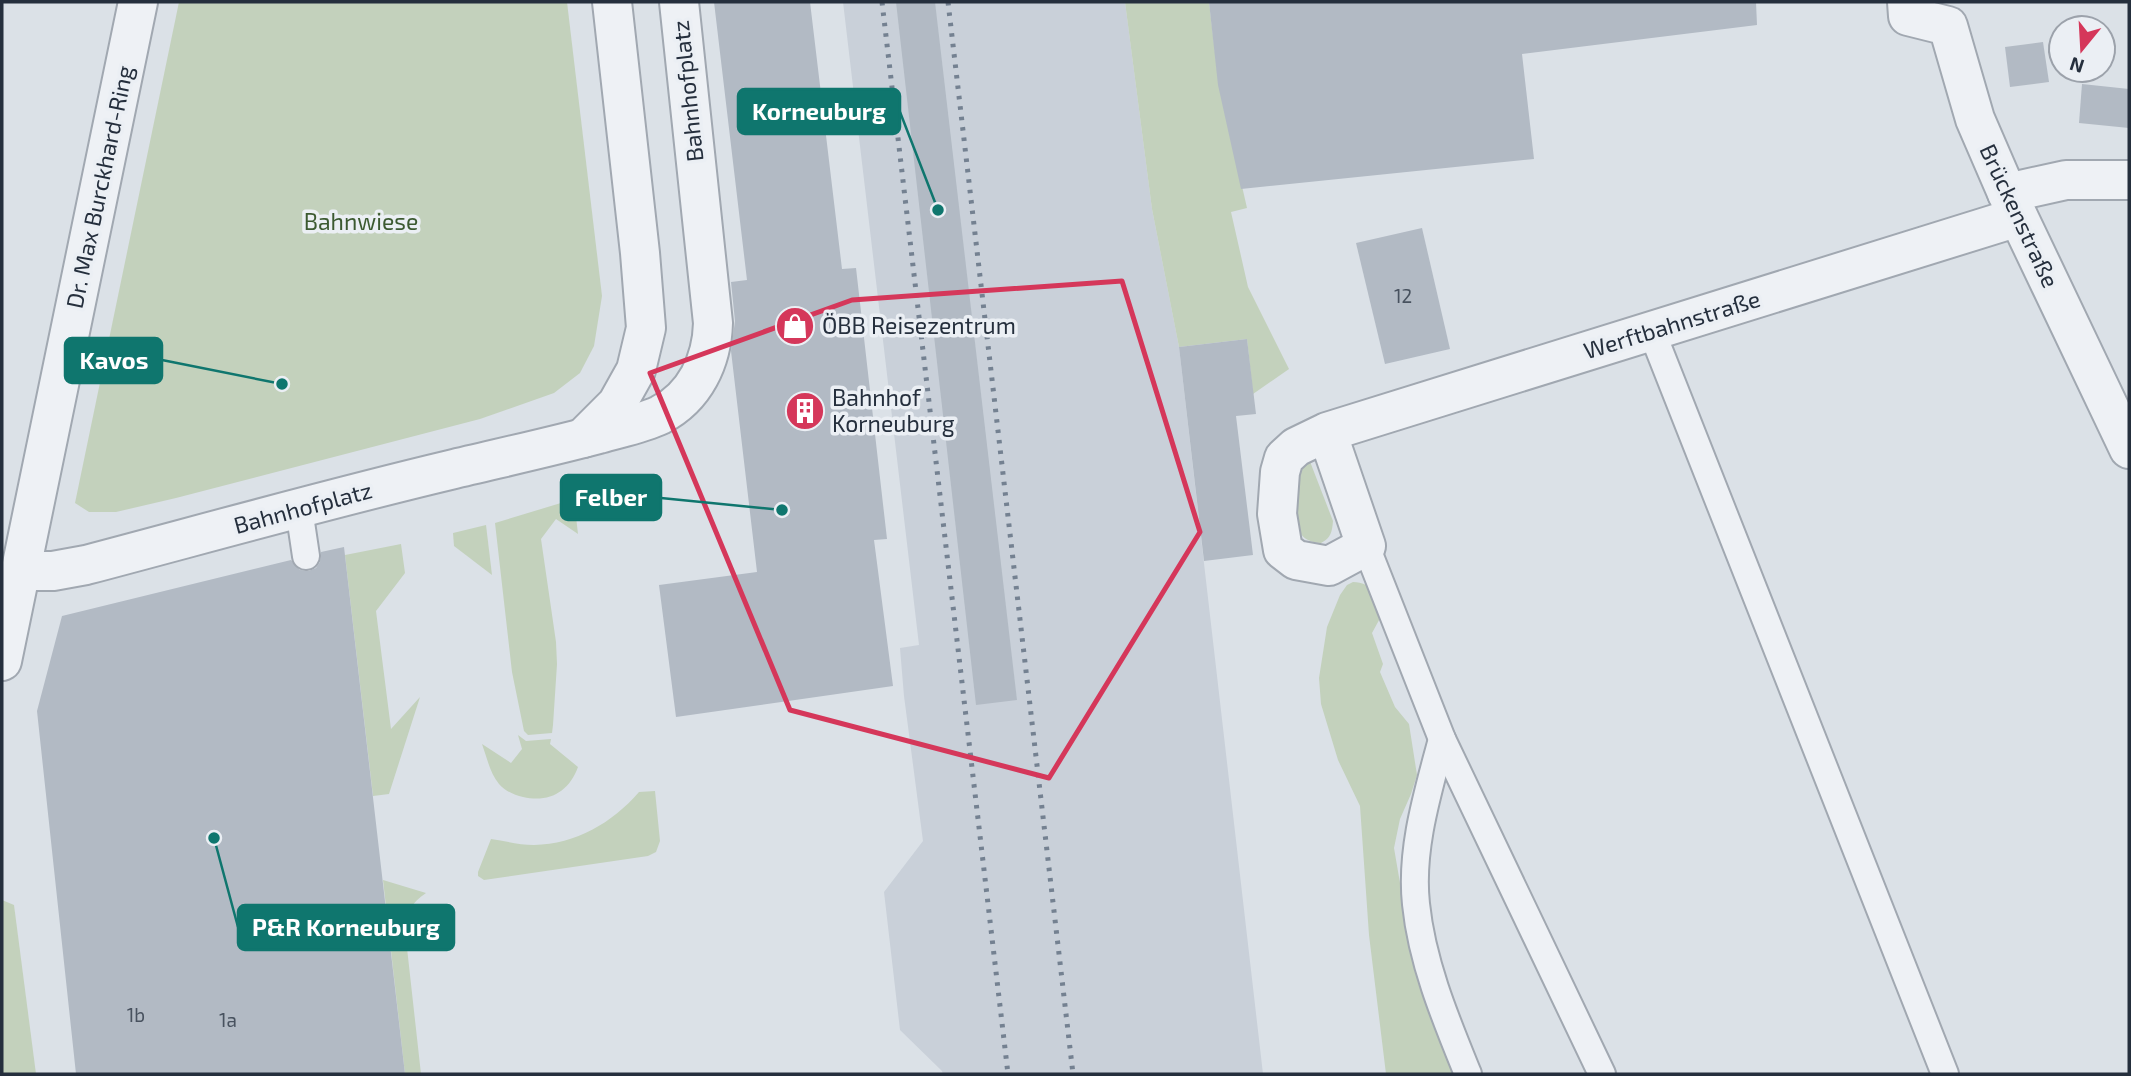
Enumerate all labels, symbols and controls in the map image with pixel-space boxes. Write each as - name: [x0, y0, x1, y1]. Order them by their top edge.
- north arrow: [2047, 14, 2117, 84]
- street label: Bahnhofplatz: [666, 19, 708, 163]
- text: N: [2067, 53, 2087, 79]
- street label: Dr. Max Burckhard-Ring: [60, 63, 138, 311]
- callout: Korneuburg: [738, 89, 900, 134]
- text: Korneuburg: [752, 96, 886, 125]
- street label: Brückenstraße: [1974, 139, 2065, 292]
- park label: Bahnwiese: [304, 207, 418, 235]
- house number: 12: [1394, 284, 1412, 307]
- street label: Werftbahnstraße: [1580, 284, 1763, 364]
- shop icon: ÖBB Reisezentrum: [774, 305, 816, 347]
- place label: ÖBB Reisezentrum: [822, 311, 1016, 339]
- callout: Kavos: [65, 338, 162, 383]
- text: Kavos: [79, 345, 149, 374]
- place label: Bahnhof Korneuburg: [832, 383, 955, 437]
- building icon: Bahnhof Korneuburg: [784, 390, 826, 432]
- street label: Bahnhofplatz: [231, 475, 375, 539]
- callout: Felber: [561, 475, 661, 520]
- text: Felber: [575, 482, 648, 511]
- callout: P&R Korneuburg: [238, 905, 454, 950]
- text: P&R Korneuburg: [252, 912, 440, 941]
- house number: 1b: [127, 1003, 145, 1026]
- house number: 1a: [219, 1008, 237, 1031]

